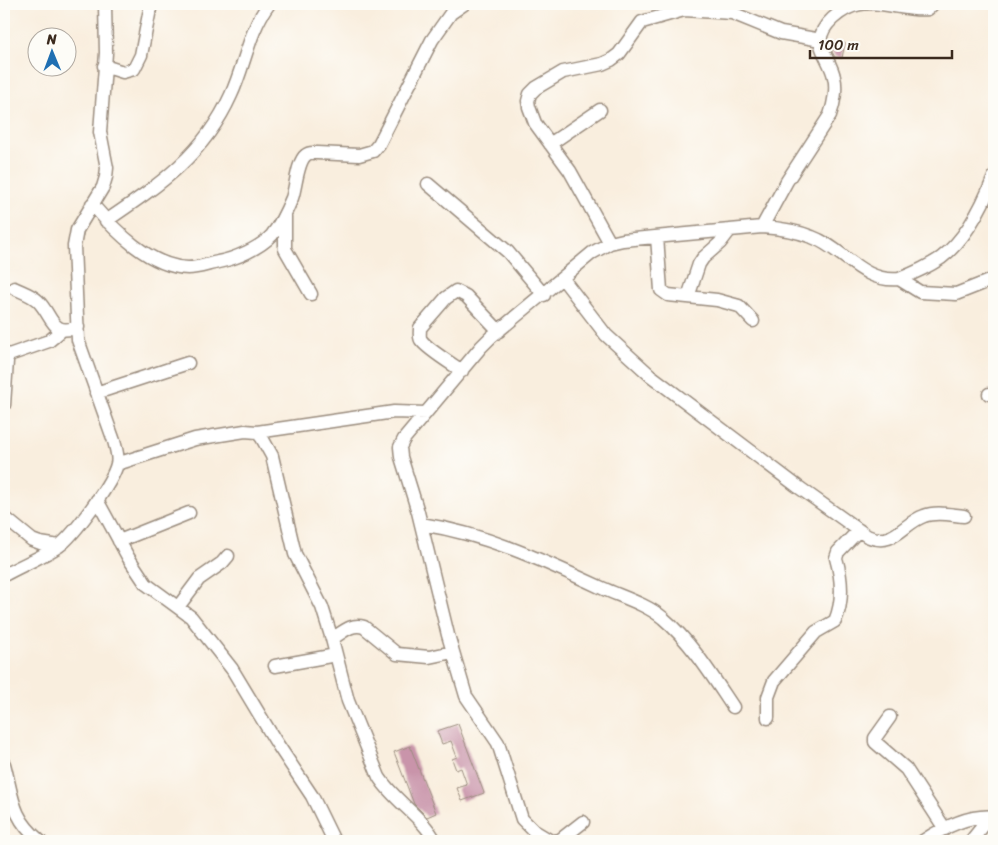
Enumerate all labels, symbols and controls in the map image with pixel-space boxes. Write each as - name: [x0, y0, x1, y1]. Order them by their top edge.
- text: N: [46, 27, 57, 52]
- north arrow: [28, 28, 78, 78]
- scale bar: [810, 28, 953, 60]
- text: 100 m: [818, 32, 859, 58]

